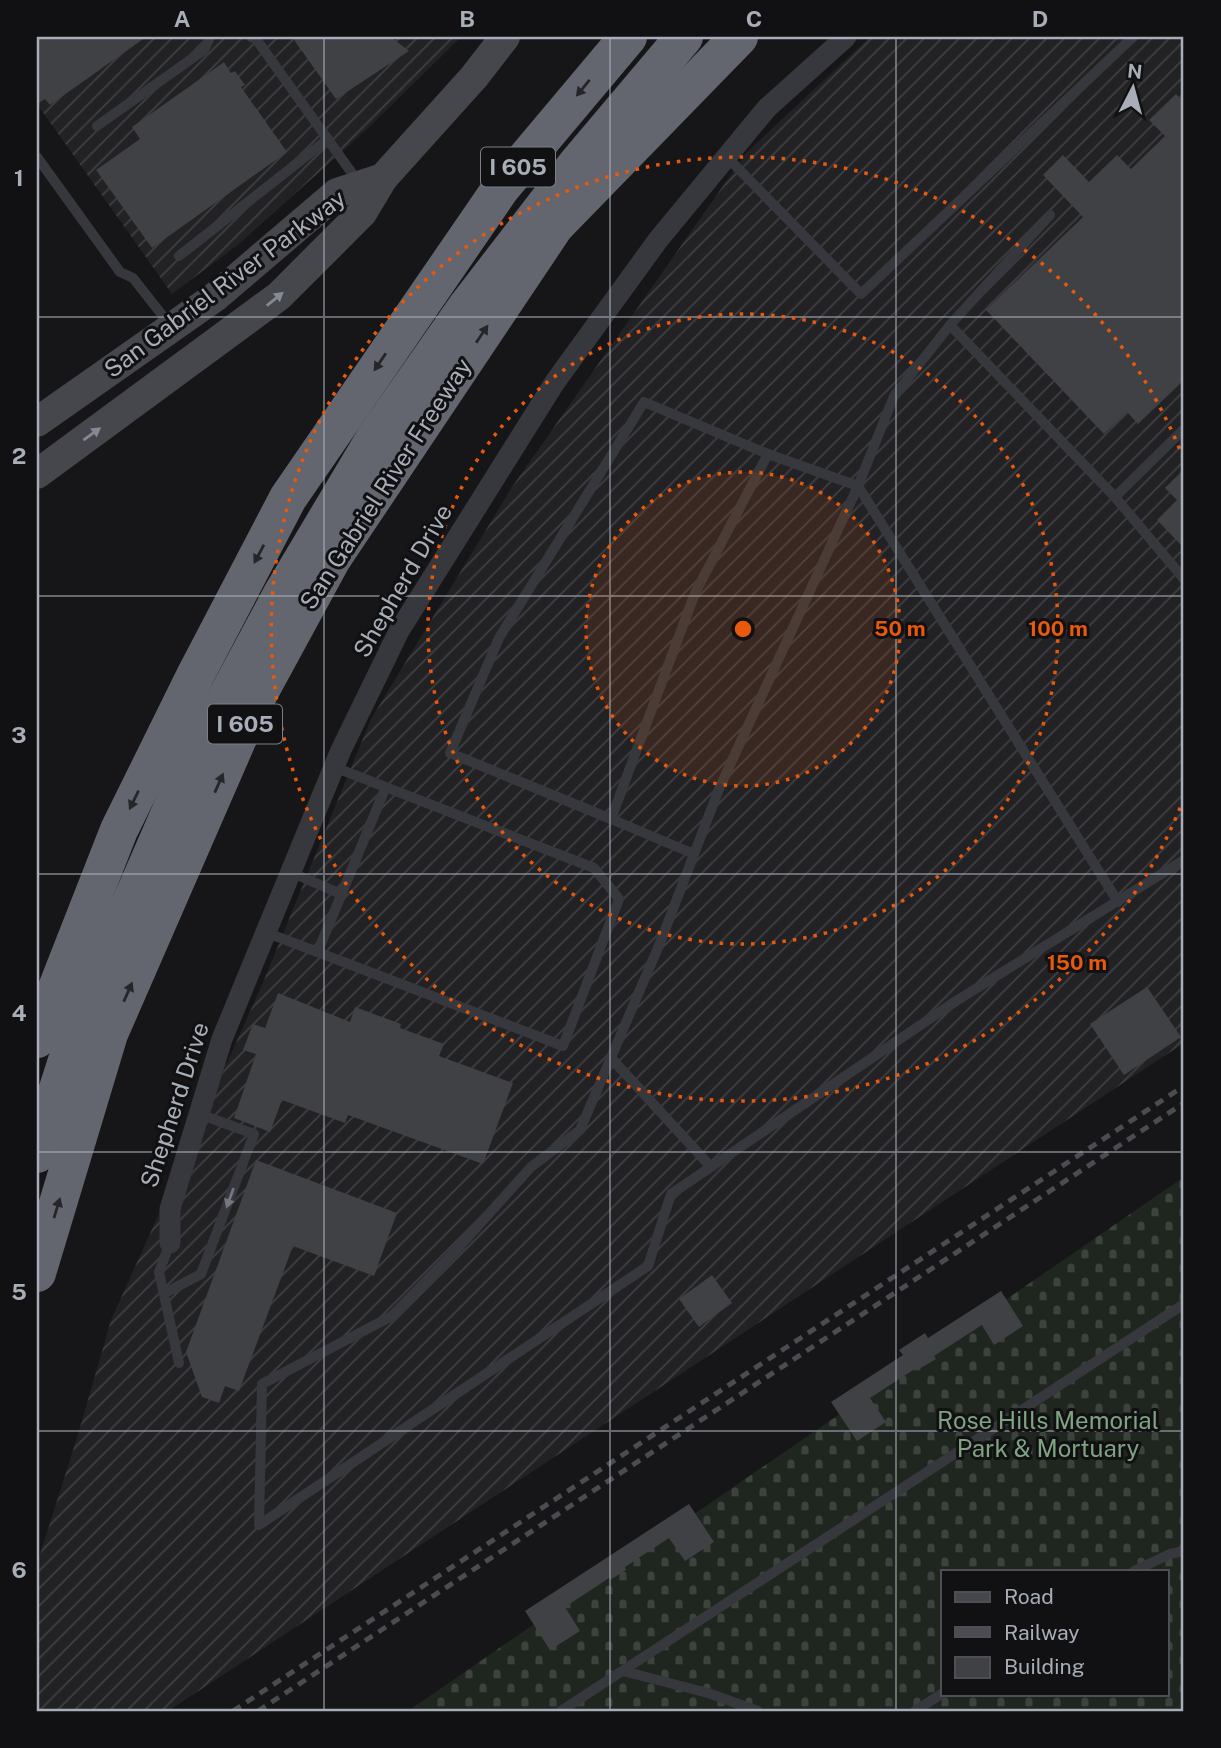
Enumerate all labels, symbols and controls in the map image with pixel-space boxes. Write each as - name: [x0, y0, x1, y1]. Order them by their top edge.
- text: A: [174, 5, 191, 32]
- text: B: [459, 5, 475, 32]
- text: C: [746, 5, 762, 32]
- text: D: [1032, 5, 1048, 32]
- north arrow: [1098, 52, 1168, 122]
- text: N: [1126, 59, 1143, 83]
- one-way arrow: [576, 80, 591, 97]
- road number: I 605: [481, 148, 555, 186]
- text: 1: [14, 164, 24, 191]
- street label: San Gabriel River Parkway: [98, 183, 351, 383]
- one-way arrow: [265, 291, 283, 306]
- one-way arrow: [475, 325, 488, 344]
- one-way arrow: [374, 352, 387, 371]
- street label: San Gabriel River Freeway: [294, 353, 477, 614]
- one-way arrow: [83, 427, 101, 441]
- text: 2: [12, 442, 26, 469]
- street label: Shepherd Drive: [347, 499, 457, 662]
- one-way arrow: [253, 544, 265, 564]
- text: 50 m: [874, 616, 926, 641]
- text: 100 m: [1028, 616, 1088, 641]
- centre of rings: [731, 617, 755, 641]
- road number: I 605: [208, 704, 282, 744]
- text: 3: [11, 721, 27, 748]
- one-way arrow: [214, 773, 225, 794]
- one-way arrow: [128, 790, 139, 810]
- text: 150 m: [1047, 950, 1107, 975]
- one-way arrow: [122, 982, 134, 1002]
- text: 4: [11, 999, 27, 1026]
- street label: Shepherd Drive: [134, 1019, 214, 1191]
- one-way arrow: [224, 1187, 235, 1208]
- one-way arrow: [52, 1197, 62, 1218]
- text: 5: [11, 1278, 27, 1305]
- park label: Rose Hills Memorial Park & Mortuary: [937, 1406, 1159, 1462]
- text: 6: [11, 1556, 27, 1583]
- legend: [941, 1570, 1168, 1696]
- text: Road: [1004, 1584, 1054, 1609]
- text: Railway: [1004, 1620, 1080, 1645]
- text: Building: [1004, 1654, 1085, 1679]

